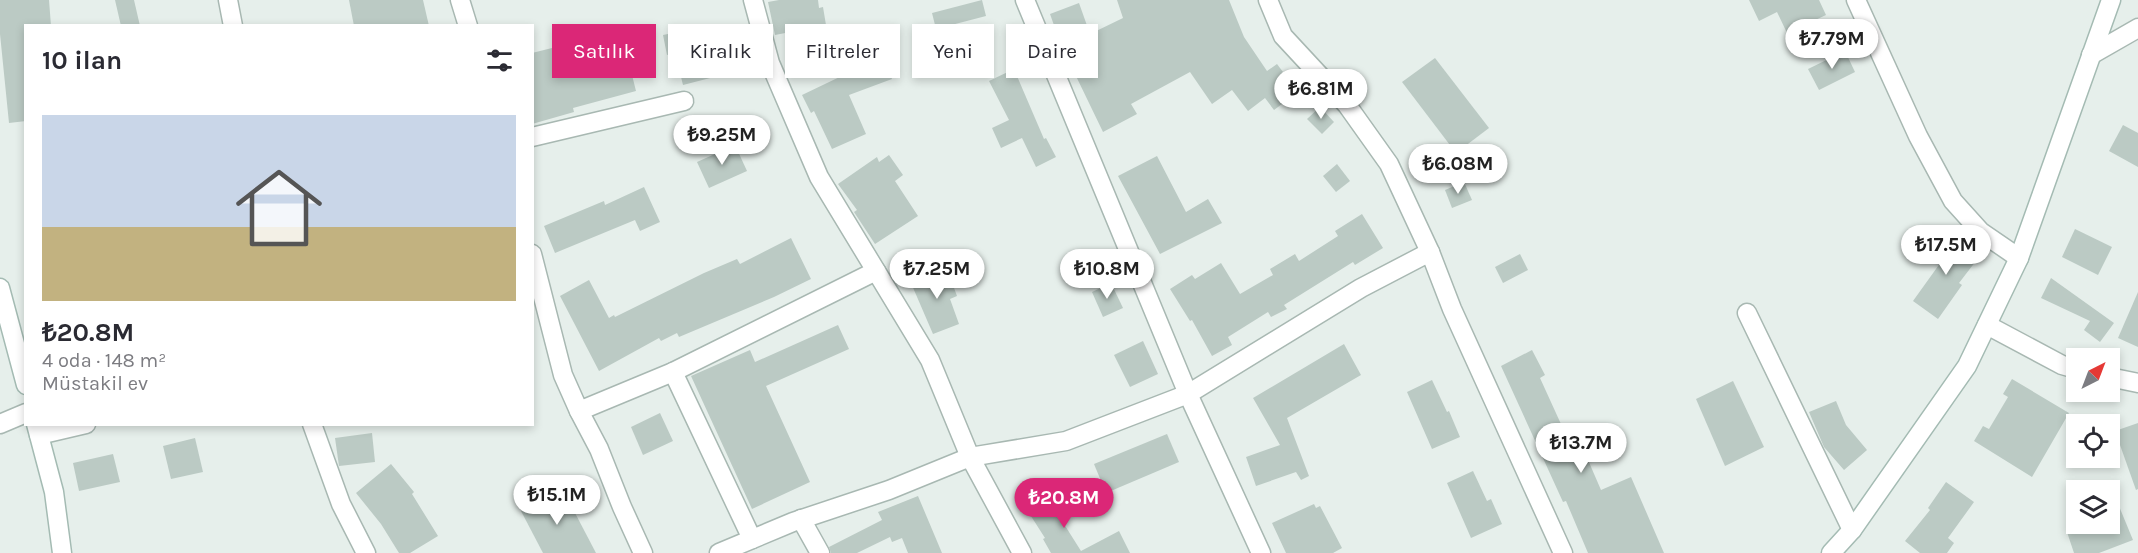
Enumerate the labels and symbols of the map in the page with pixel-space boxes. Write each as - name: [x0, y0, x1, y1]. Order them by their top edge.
- pin: ₺7.79M: [1783, 19, 1881, 70]
- pin: ₺6.81M: [1272, 69, 1370, 120]
- pin: ₺9.25M: [673, 115, 771, 166]
- pin: ₺6.08M: [1409, 144, 1507, 195]
- pin: ₺17.5M: [1897, 225, 1995, 276]
- pin: ₺7.25M: [888, 249, 986, 300]
- pin: ₺10.8M: [1058, 249, 1156, 300]
- north arrow: [2066, 348, 2120, 402]
- pin: ₺13.7M: [1532, 423, 1630, 474]
- pin: ₺15.1M: [508, 475, 606, 526]
- pin: ₺20.8M: [1015, 478, 1113, 529]

